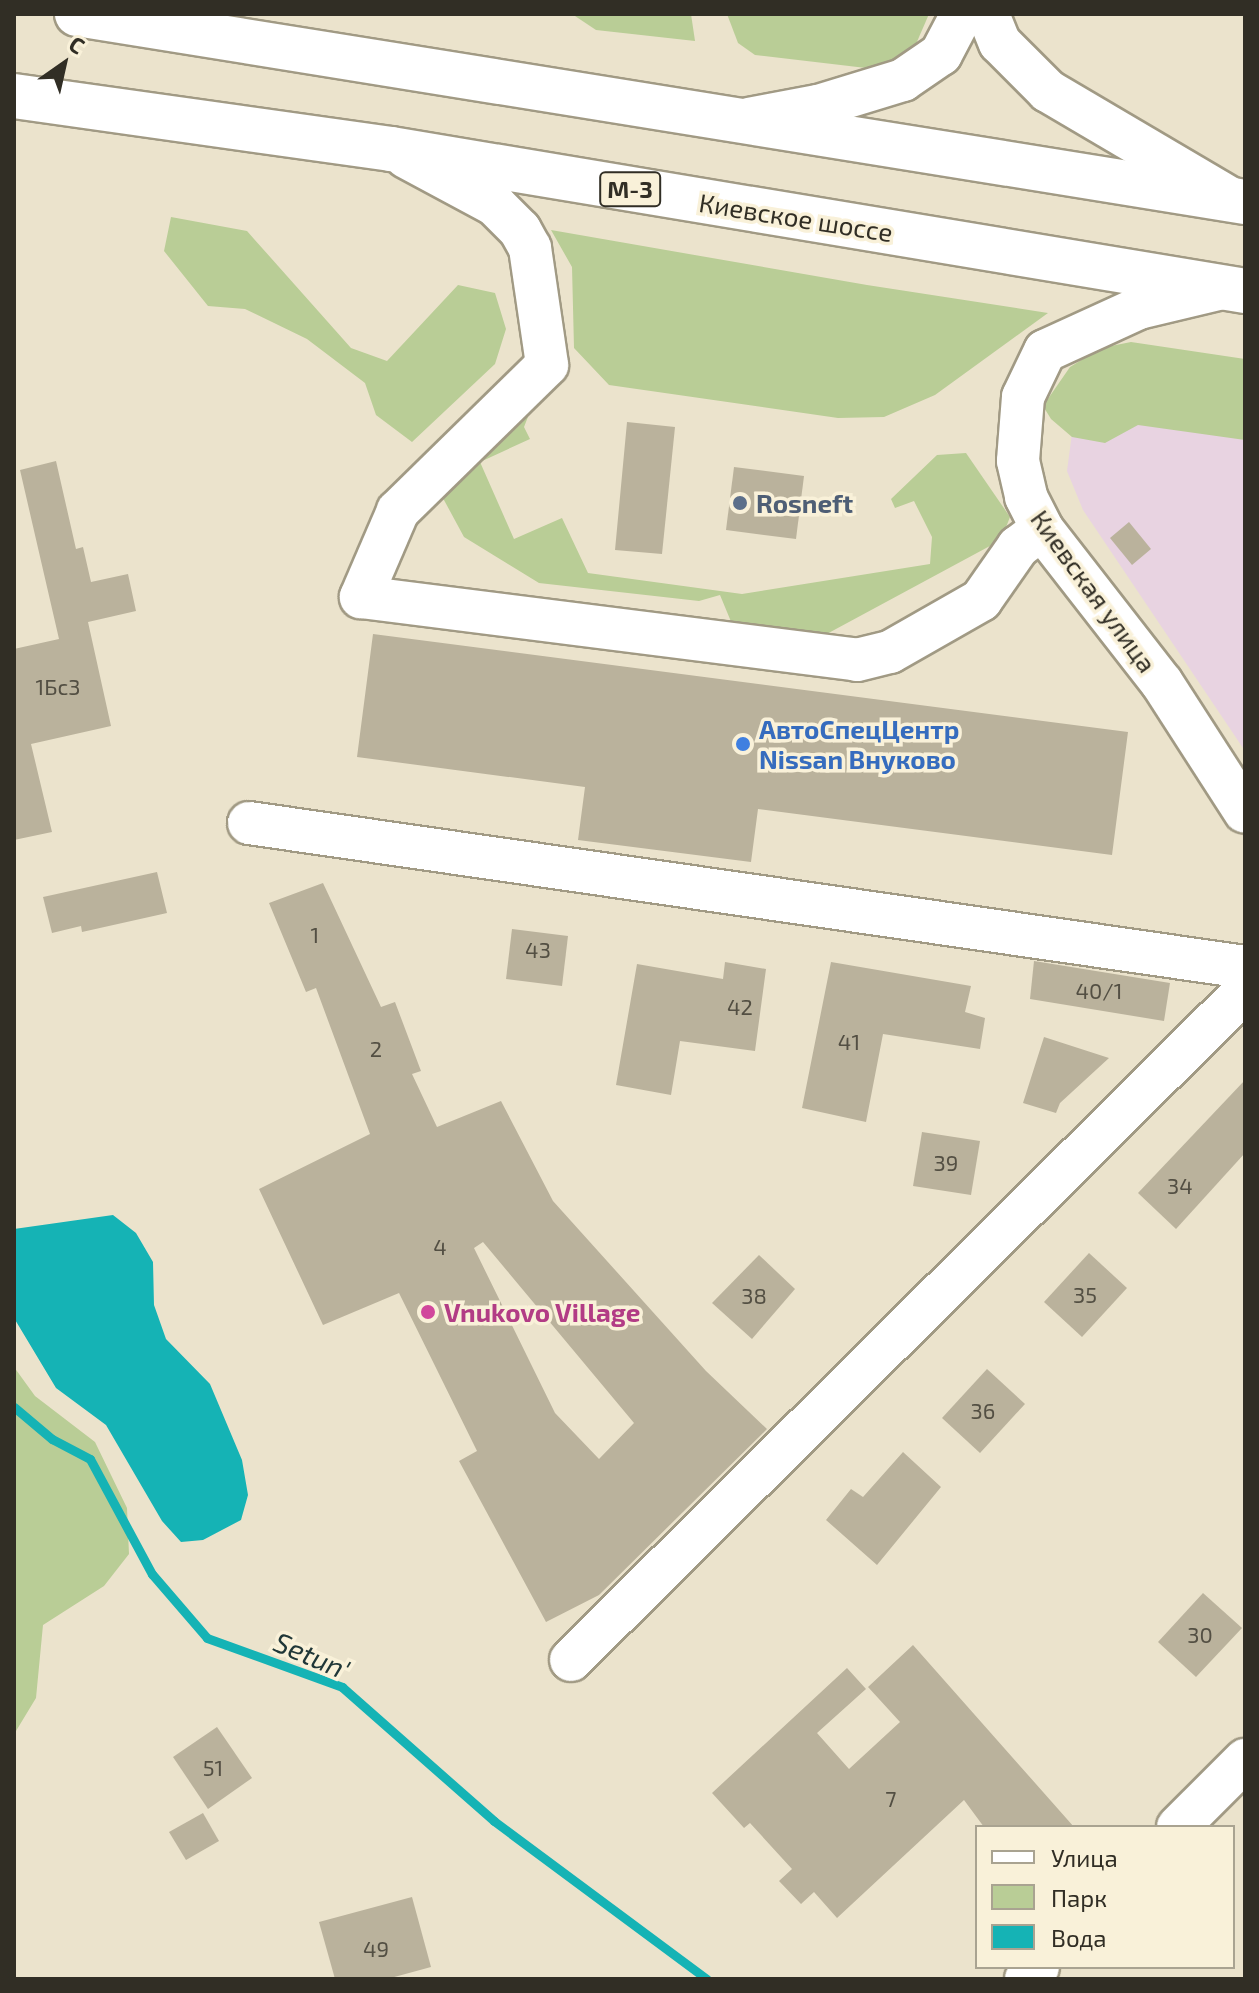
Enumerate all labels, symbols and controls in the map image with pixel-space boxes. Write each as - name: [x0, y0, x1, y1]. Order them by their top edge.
- north arrow: [24, 24, 104, 104]
- text: С: [65, 30, 90, 58]
- road number: М-3: [598, 169, 662, 209]
- street label: Киевское шоссе: [697, 186, 895, 248]
- place label: Rosneft: [756, 487, 853, 519]
- marker: Rosneft: [731, 494, 749, 512]
- street label: Киевская улица: [1025, 504, 1163, 678]
- house number: 1Бс3: [36, 674, 80, 700]
- place label: АвтоСпецЦентр Nissan Внуково: [759, 713, 959, 774]
- marker: АвтоСпецЦентр Nissan Внуково: [734, 735, 752, 753]
- house number: 1: [311, 922, 319, 948]
- house number: 43: [525, 937, 551, 963]
- house number: 40/1: [1076, 978, 1122, 1004]
- house number: 42: [727, 994, 753, 1020]
- house number: 41: [838, 1029, 860, 1055]
- house number: 2: [370, 1036, 382, 1062]
- house number: 39: [934, 1150, 958, 1176]
- house number: 34: [1167, 1173, 1193, 1199]
- house number: 4: [433, 1234, 447, 1260]
- house number: 35: [1073, 1282, 1097, 1308]
- house number: 38: [741, 1283, 767, 1309]
- place label: Vnukovo Village: [444, 1296, 641, 1328]
- marker: Vnukovo Village: [419, 1303, 437, 1321]
- house number: 36: [971, 1398, 995, 1424]
- house number: 30: [1187, 1622, 1213, 1648]
- water label: Setun': [269, 1624, 355, 1686]
- house number: 51: [203, 1755, 223, 1781]
- house number: 7: [885, 1786, 897, 1812]
- legend: [975, 1825, 1235, 1969]
- text: Улица: [1051, 1843, 1118, 1872]
- text: Парк: [1051, 1883, 1107, 1912]
- text: Вода: [1051, 1923, 1107, 1952]
- house number: 49: [363, 1936, 389, 1962]

